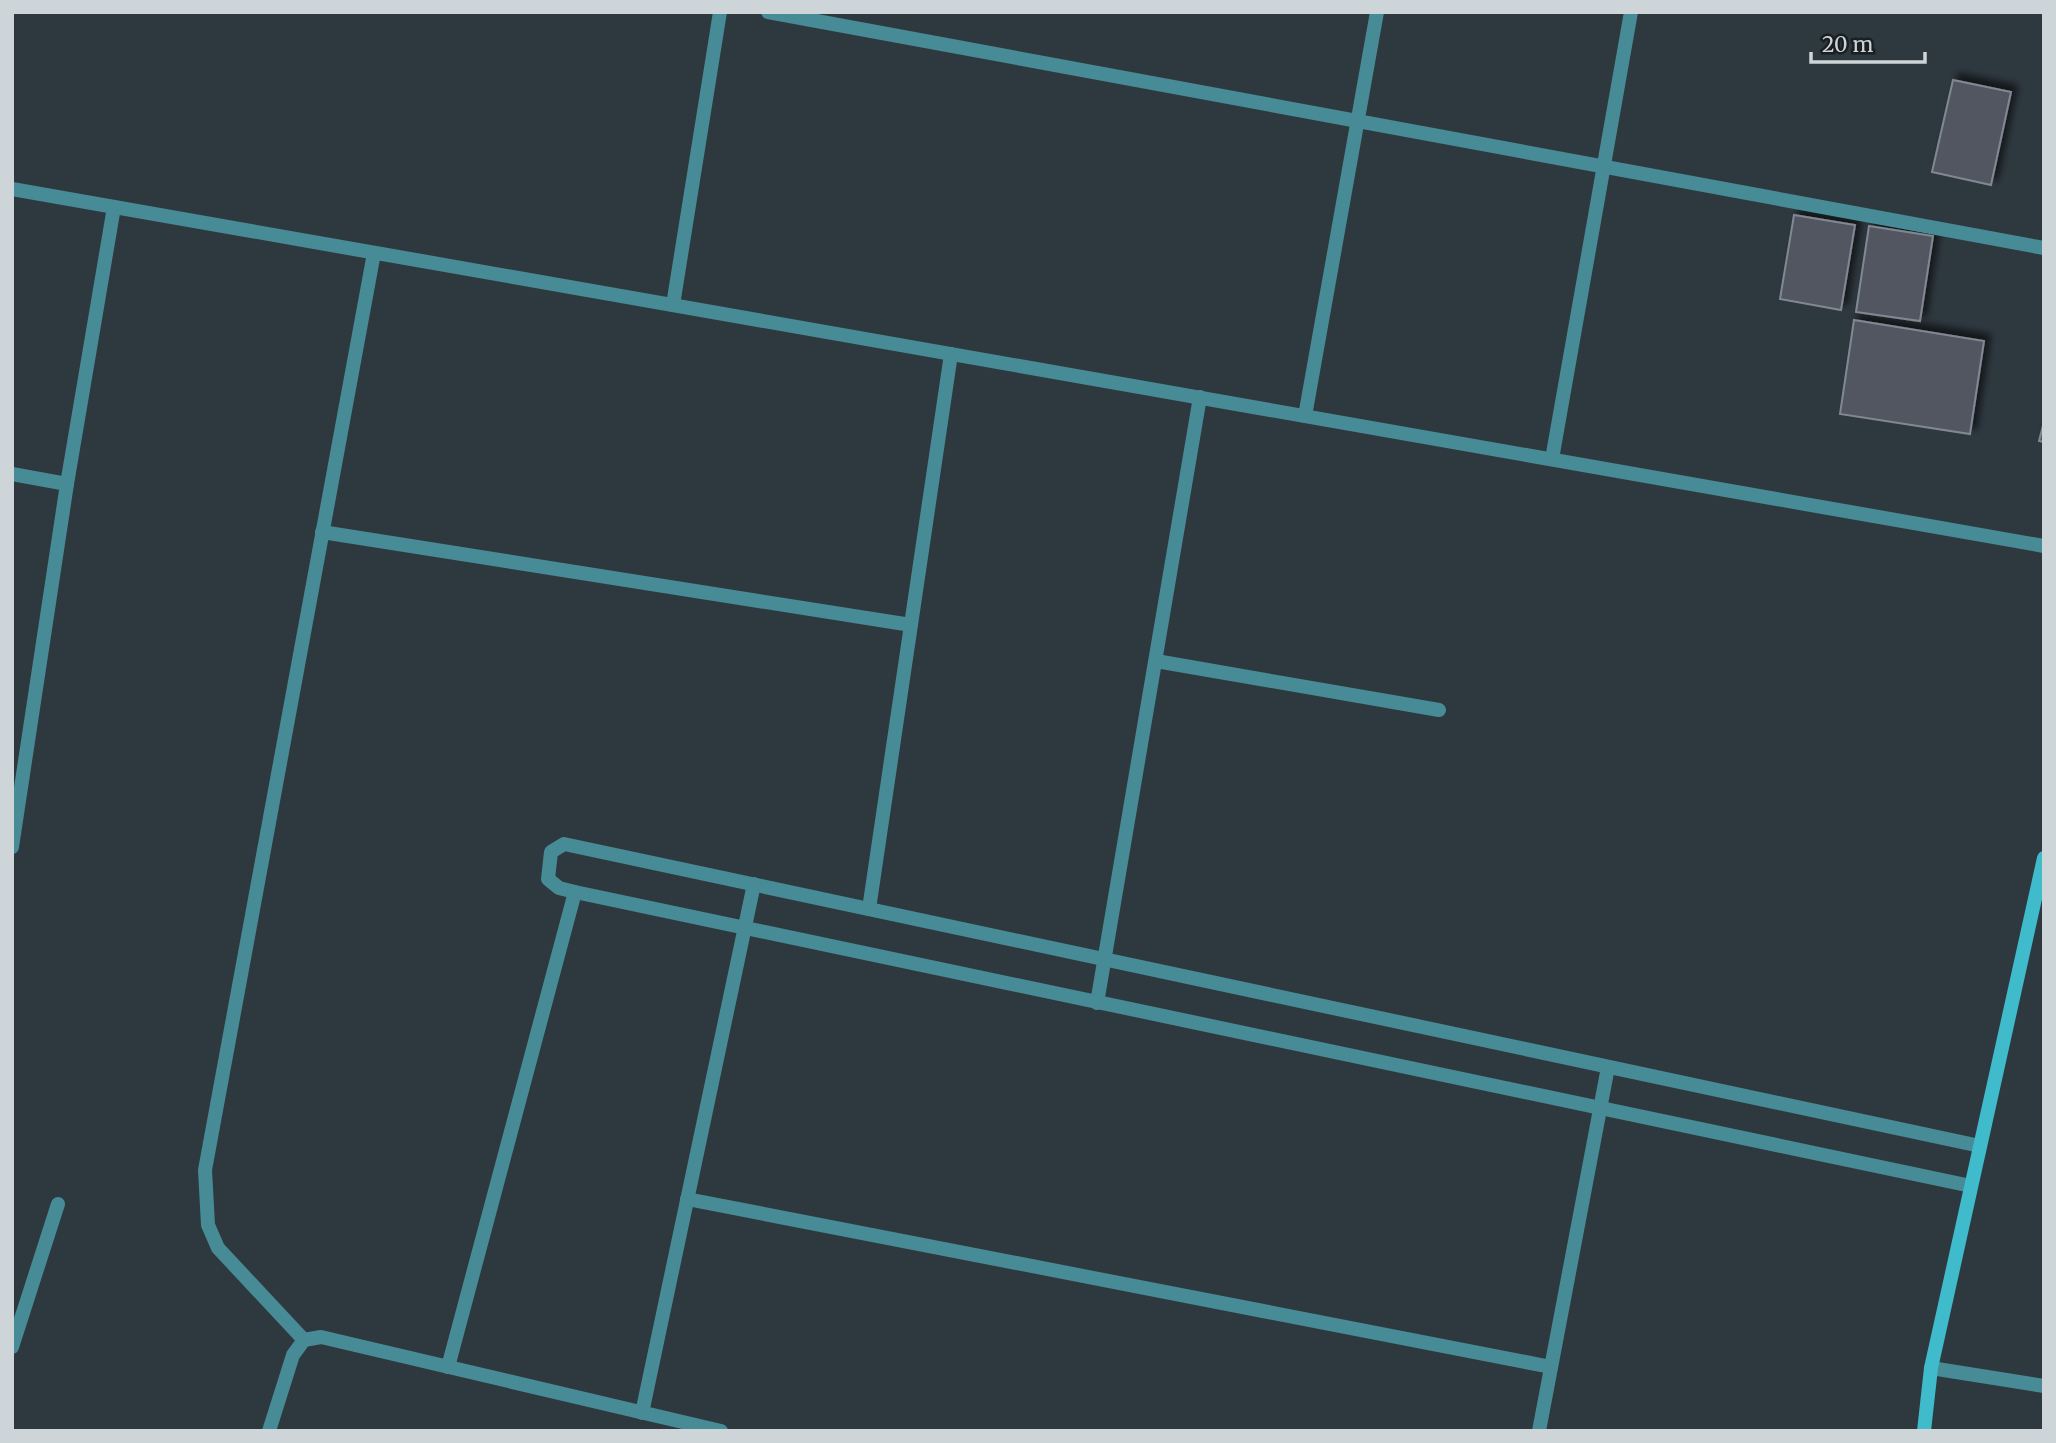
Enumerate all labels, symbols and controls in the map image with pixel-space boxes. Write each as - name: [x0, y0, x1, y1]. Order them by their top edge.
- scale bar: [1811, 21, 1925, 65]
- text: 20 m: [1822, 31, 1874, 58]

